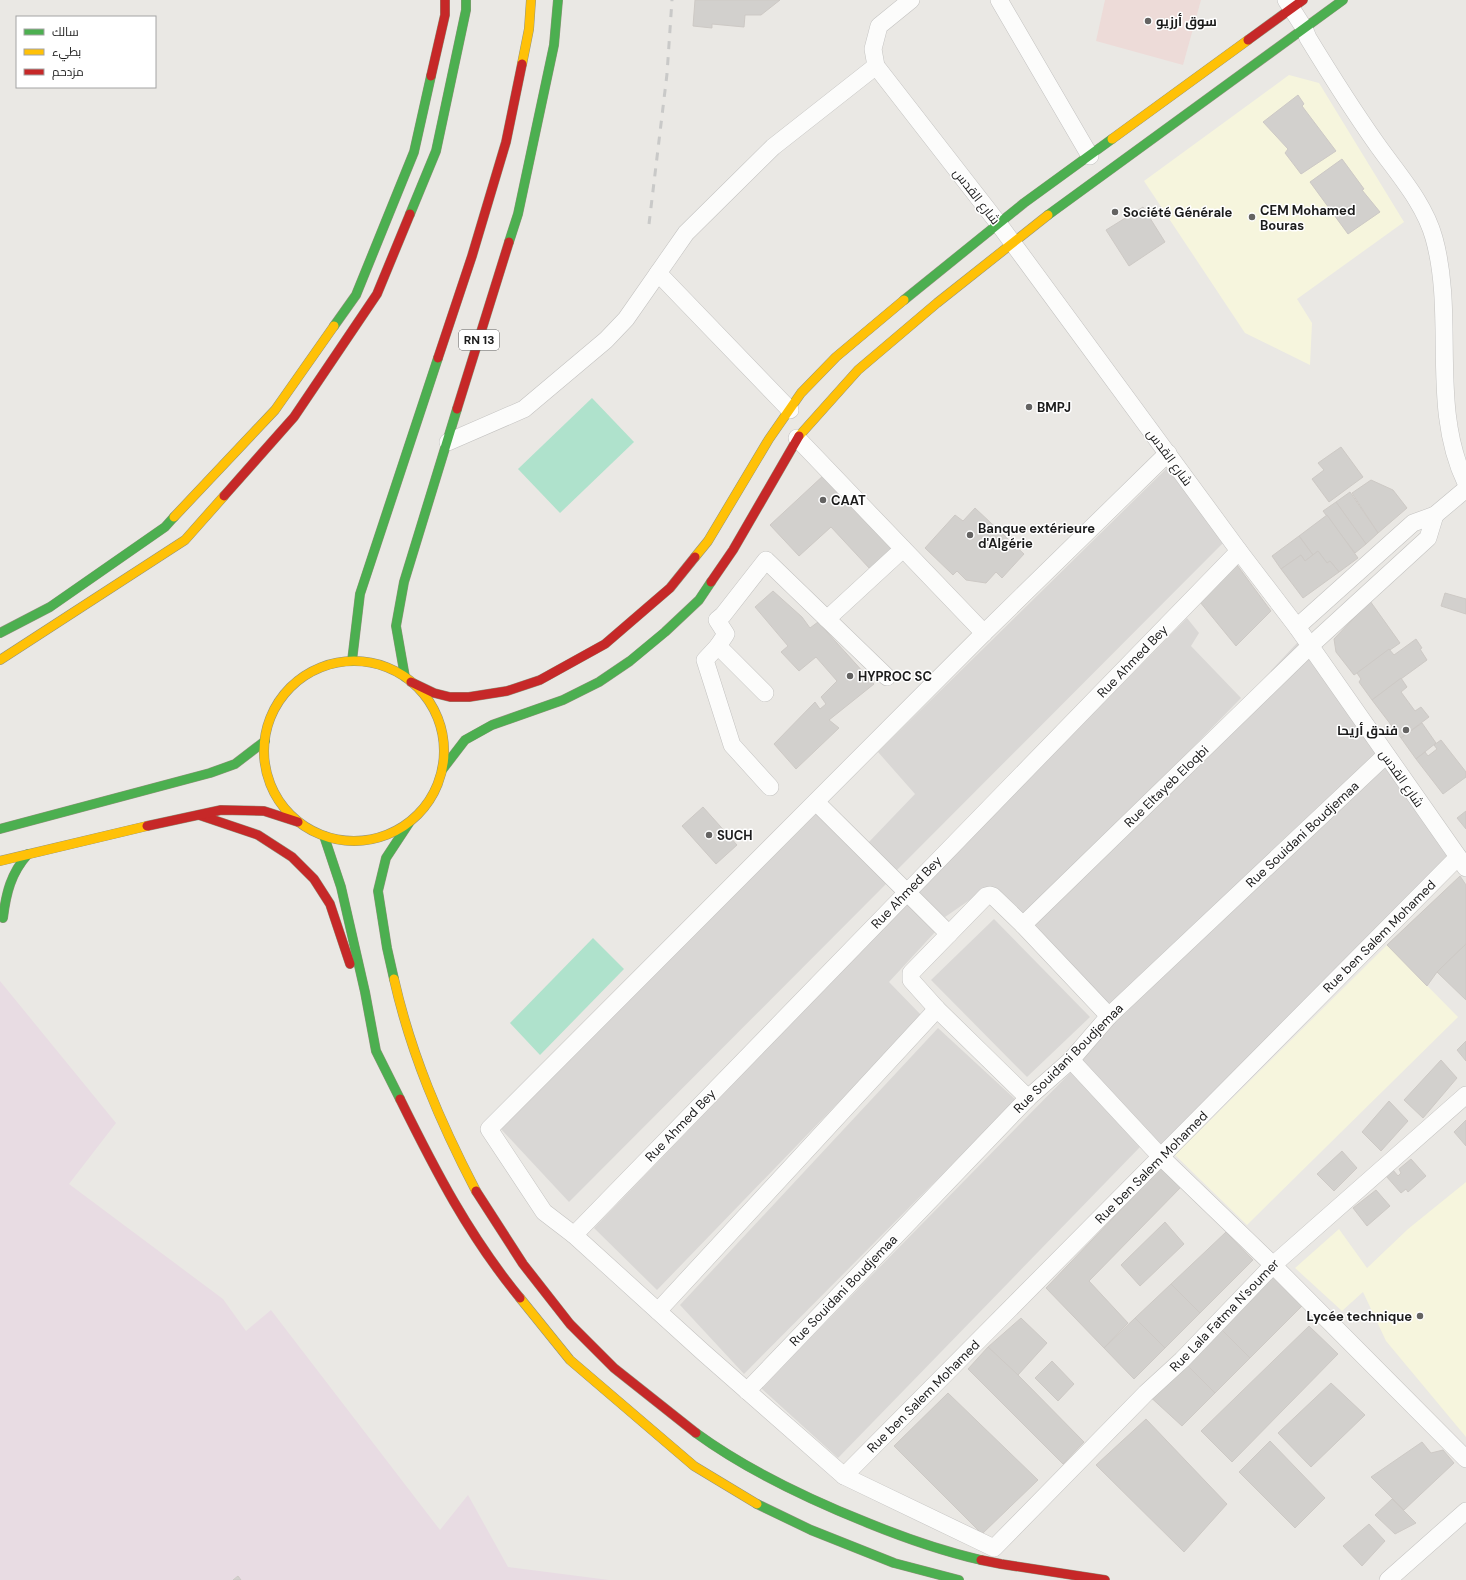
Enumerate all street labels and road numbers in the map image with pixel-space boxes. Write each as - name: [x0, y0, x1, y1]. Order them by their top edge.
- street label: شارع القدس: [949, 165, 1004, 228]
- road number: RN 13: [459, 330, 499, 350]
- street label: شارع القدس: [1143, 425, 1196, 489]
- street label: Rue Ahmed Bey: [1093, 621, 1171, 701]
- street label: Rue Eltayeb Eloqbi: [1120, 742, 1212, 831]
- street label: شارع القدس: [1375, 746, 1428, 810]
- street label: Rue Souidani Boudjemaa: [1242, 778, 1362, 891]
- street label: Rue Ahmed Bey: [867, 852, 945, 932]
- street label: Rue ben Salem Mohamed: [1319, 876, 1439, 996]
- street label: Rue Souidani Boudjemaa: [1010, 1000, 1127, 1117]
- street label: Rue Ahmed Bey: [641, 1085, 719, 1165]
- street label: Rue ben Salem Mohamed: [1091, 1107, 1211, 1227]
- street label: Rue Souidani Boudjemaa: [786, 1231, 901, 1350]
- street label: Rue Lala Fatma N'soumer: [1166, 1255, 1283, 1375]
- street label: Rue ben Salem Mohamed: [863, 1336, 983, 1456]

